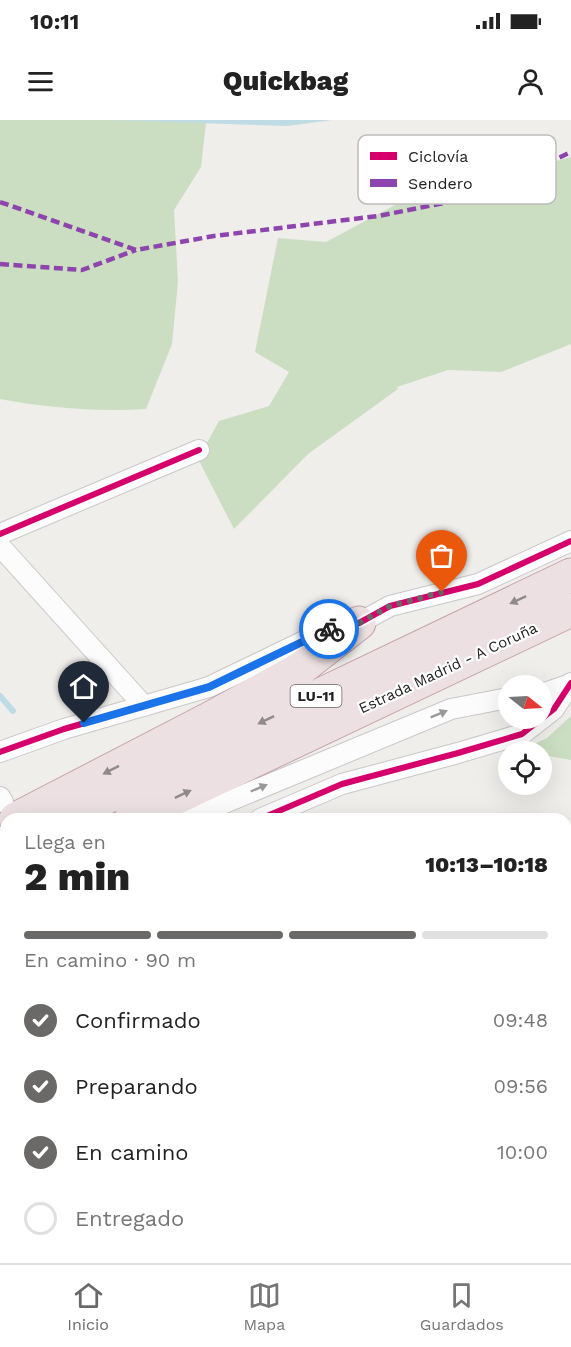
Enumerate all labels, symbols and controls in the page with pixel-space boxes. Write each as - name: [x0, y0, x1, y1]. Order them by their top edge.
- text: 10:11: [30, 9, 79, 34]
- icon: menu: [24, 65, 57, 98]
- text: Quickbag: [223, 65, 348, 97]
- icon: person: [514, 65, 547, 98]
- legend: [358, 135, 556, 204]
- text: Ciclovía: [408, 147, 468, 166]
- text: Sendero: [408, 174, 473, 193]
- pin: [416, 530, 467, 592]
- icon: bag: [425, 539, 458, 572]
- one-way arrow: [510, 596, 527, 605]
- courier: [299, 599, 359, 659]
- icon: bike: [313, 613, 346, 646]
- street label: Estrada Madrid - A Coruña: [356, 618, 541, 717]
- pin: [58, 661, 109, 723]
- icon: home: [67, 670, 100, 703]
- north arrow: [498, 675, 552, 729]
- map controls: [498, 675, 552, 795]
- road number: LU-11: [290, 685, 342, 707]
- one-way arrow: [430, 709, 448, 718]
- one-way arrow: [257, 714, 275, 724]
- button: locate: [498, 741, 552, 795]
- one-way arrow: [102, 765, 119, 775]
- one-way arrow: [250, 783, 268, 793]
- one-way arrow: [175, 789, 192, 798]
- text: Llega en: [24, 830, 106, 854]
- text: 10:13–10:18: [425, 852, 548, 877]
- text: 2 min: [24, 854, 130, 899]
- text: En camino · 90 m: [24, 948, 196, 972]
- icon: check: [24, 1004, 57, 1037]
- text: Confirmado: [75, 1008, 201, 1033]
- text: 09:48: [493, 1008, 548, 1032]
- icon: check: [24, 1070, 57, 1103]
- text: Preparando: [75, 1074, 198, 1099]
- text: 09:56: [494, 1074, 548, 1098]
- icon: check: [24, 1136, 57, 1169]
- text: En camino: [75, 1140, 189, 1165]
- text: 10:00: [497, 1140, 548, 1164]
- text: Entregado: [75, 1206, 184, 1231]
- tab: Inicio: [67, 1279, 109, 1334]
- tab: Mapa: [243, 1279, 285, 1334]
- tab: Guardados: [420, 1279, 504, 1334]

